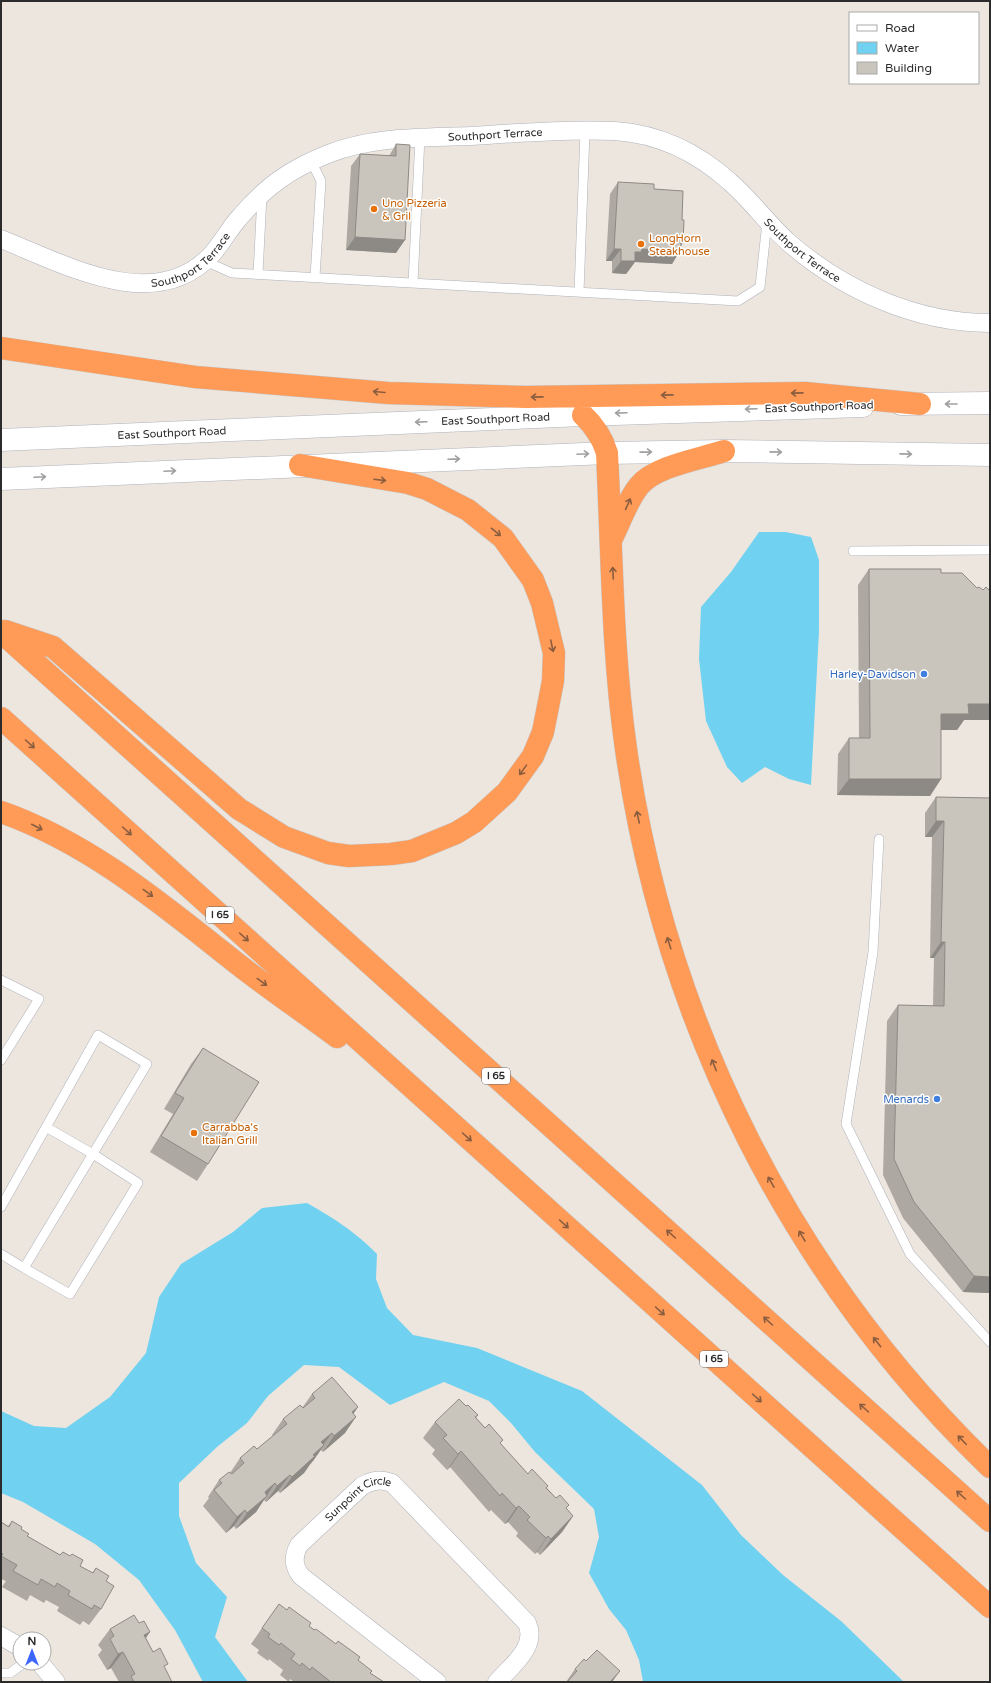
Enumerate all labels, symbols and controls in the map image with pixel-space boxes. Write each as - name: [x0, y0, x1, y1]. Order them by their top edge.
- legend: [849, 12, 979, 84]
- text: Road: [885, 21, 915, 35]
- text: Water: [885, 41, 920, 55]
- text: Building: [885, 61, 932, 75]
- street label: Southport Terrace: [448, 125, 543, 143]
- place label: Uno Pizzeria & Gril: [382, 197, 447, 223]
- marker: Uno Pizzeria & Gril: [369, 204, 379, 214]
- street label: Southport Terrace: [761, 215, 843, 285]
- street label: Southport Terrace: [150, 230, 233, 290]
- place label: LongHorn Steakhouse: [649, 232, 710, 258]
- marker: LongHorn Steakhouse: [636, 239, 646, 249]
- one-way arrow: [373, 389, 386, 396]
- one-way arrow: [791, 389, 804, 397]
- one-way arrow: [661, 391, 674, 399]
- one-way arrow: [531, 393, 544, 401]
- street label: East Southport Road: [764, 399, 874, 415]
- one-way arrow: [945, 400, 958, 408]
- one-way arrow: [745, 405, 758, 413]
- street label: East Southport Road: [441, 410, 550, 428]
- one-way arrow: [615, 410, 628, 417]
- one-way arrow: [415, 418, 428, 425]
- street label: East Southport Road: [117, 424, 227, 441]
- one-way arrow: [639, 448, 652, 456]
- one-way arrow: [769, 448, 782, 456]
- one-way arrow: [576, 450, 589, 457]
- one-way arrow: [899, 450, 912, 458]
- one-way arrow: [447, 456, 460, 463]
- one-way arrow: [163, 468, 176, 475]
- one-way arrow: [33, 474, 46, 481]
- one-way arrow: [373, 476, 386, 484]
- one-way arrow: [625, 498, 633, 510]
- one-way arrow: [491, 528, 502, 537]
- one-way arrow: [609, 567, 617, 580]
- one-way arrow: [548, 640, 556, 653]
- place label: Harley-Davidson: [830, 668, 916, 681]
- marker: Harley-Davidson: [919, 669, 929, 679]
- one-way arrow: [25, 740, 35, 749]
- one-way arrow: [518, 764, 527, 775]
- one-way arrow: [634, 811, 642, 824]
- one-way arrow: [31, 823, 43, 831]
- one-way arrow: [122, 826, 132, 836]
- one-way arrow: [143, 889, 154, 897]
- road number: I 65: [206, 907, 234, 923]
- one-way arrow: [239, 932, 249, 941]
- one-way arrow: [665, 937, 672, 950]
- one-way arrow: [256, 978, 267, 986]
- one-way arrow: [710, 1060, 717, 1072]
- road number: I 65: [482, 1068, 510, 1084]
- place label: Menards: [883, 1093, 929, 1106]
- marker: Menards: [932, 1094, 942, 1104]
- place label: Carrabba's Italian Grill: [202, 1121, 258, 1147]
- marker: Carrabba's Italian Grill: [189, 1128, 199, 1138]
- one-way arrow: [462, 1133, 472, 1142]
- one-way arrow: [766, 1176, 774, 1188]
- one-way arrow: [559, 1220, 569, 1229]
- one-way arrow: [667, 1230, 677, 1239]
- one-way arrow: [798, 1230, 806, 1242]
- one-way arrow: [655, 1306, 665, 1315]
- one-way arrow: [763, 1316, 773, 1326]
- one-way arrow: [872, 1337, 881, 1348]
- road number: I 65: [700, 1351, 728, 1367]
- one-way arrow: [752, 1393, 762, 1403]
- one-way arrow: [860, 1404, 870, 1413]
- one-way arrow: [958, 1435, 967, 1445]
- street label: Sunpoint Circle: [322, 1474, 393, 1524]
- one-way arrow: [956, 1490, 966, 1500]
- north arrow: [12, 1631, 52, 1671]
- text: N: [28, 1635, 36, 1648]

